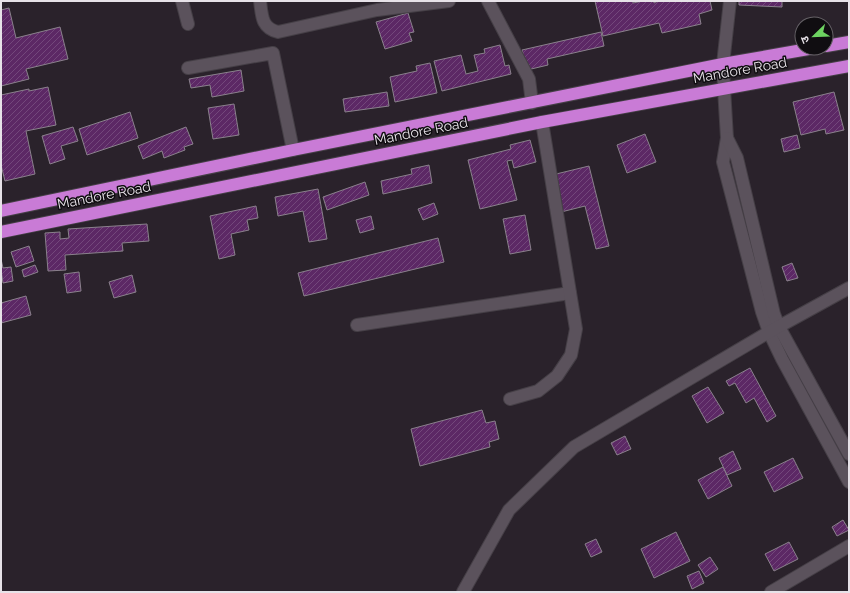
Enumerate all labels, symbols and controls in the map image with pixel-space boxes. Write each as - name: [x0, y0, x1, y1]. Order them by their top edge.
- north arrow: [794, 16, 834, 56]
- text: उ: [798, 34, 812, 45]
- street label: Mandore Road: [692, 54, 788, 86]
- street label: Mandore Road: [373, 114, 469, 148]
- street label: Mandore Road: [56, 178, 152, 212]

